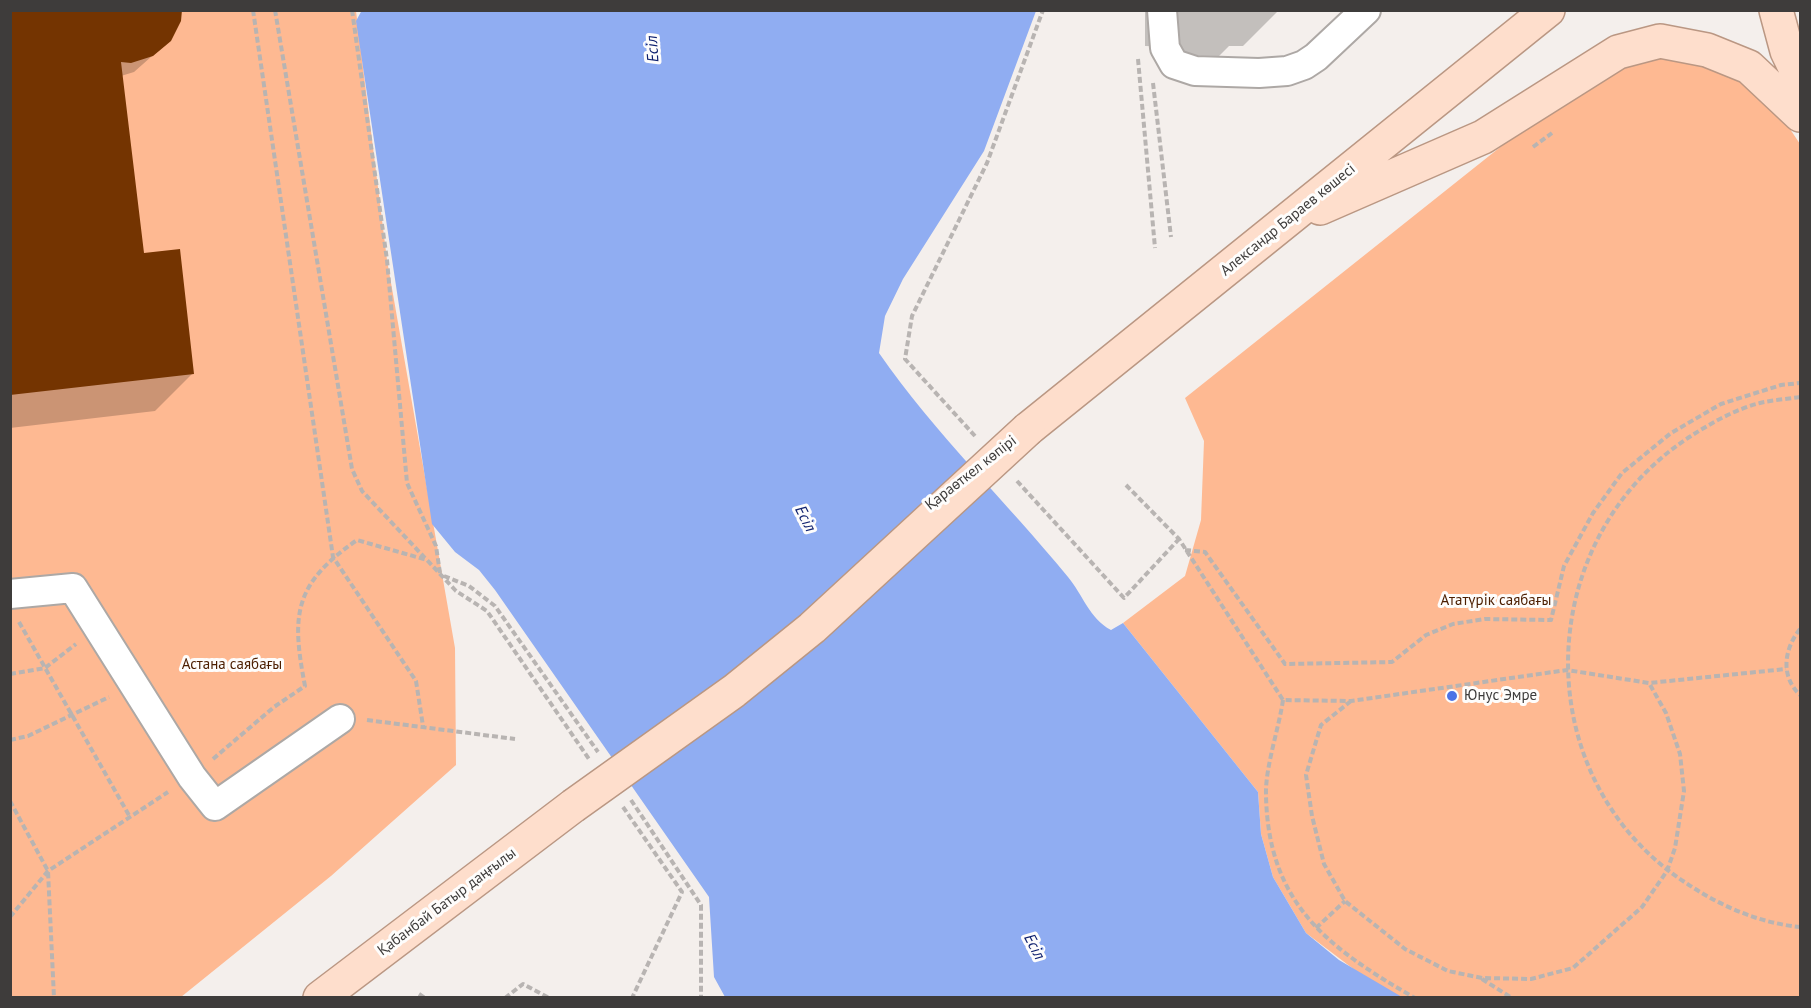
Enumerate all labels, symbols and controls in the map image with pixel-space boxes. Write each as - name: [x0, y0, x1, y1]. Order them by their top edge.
- water label: Есіл: [642, 35, 664, 63]
- street label: Александр Бараев көшесі: [1217, 160, 1359, 280]
- street label: Қараөткел көпірі: [922, 432, 1020, 514]
- water label: Есіл: [790, 503, 820, 535]
- park label: Ататүрік саябағы: [1441, 592, 1551, 610]
- park label: Астана саябағы: [182, 656, 282, 674]
- place label: Юнус Эмре: [1464, 687, 1537, 705]
- marker: Юнус Эмре: [1445, 689, 1459, 703]
- street label: Қабанбай Батыр даңғылы: [374, 844, 520, 960]
- water label: Есіл: [1019, 931, 1049, 963]

